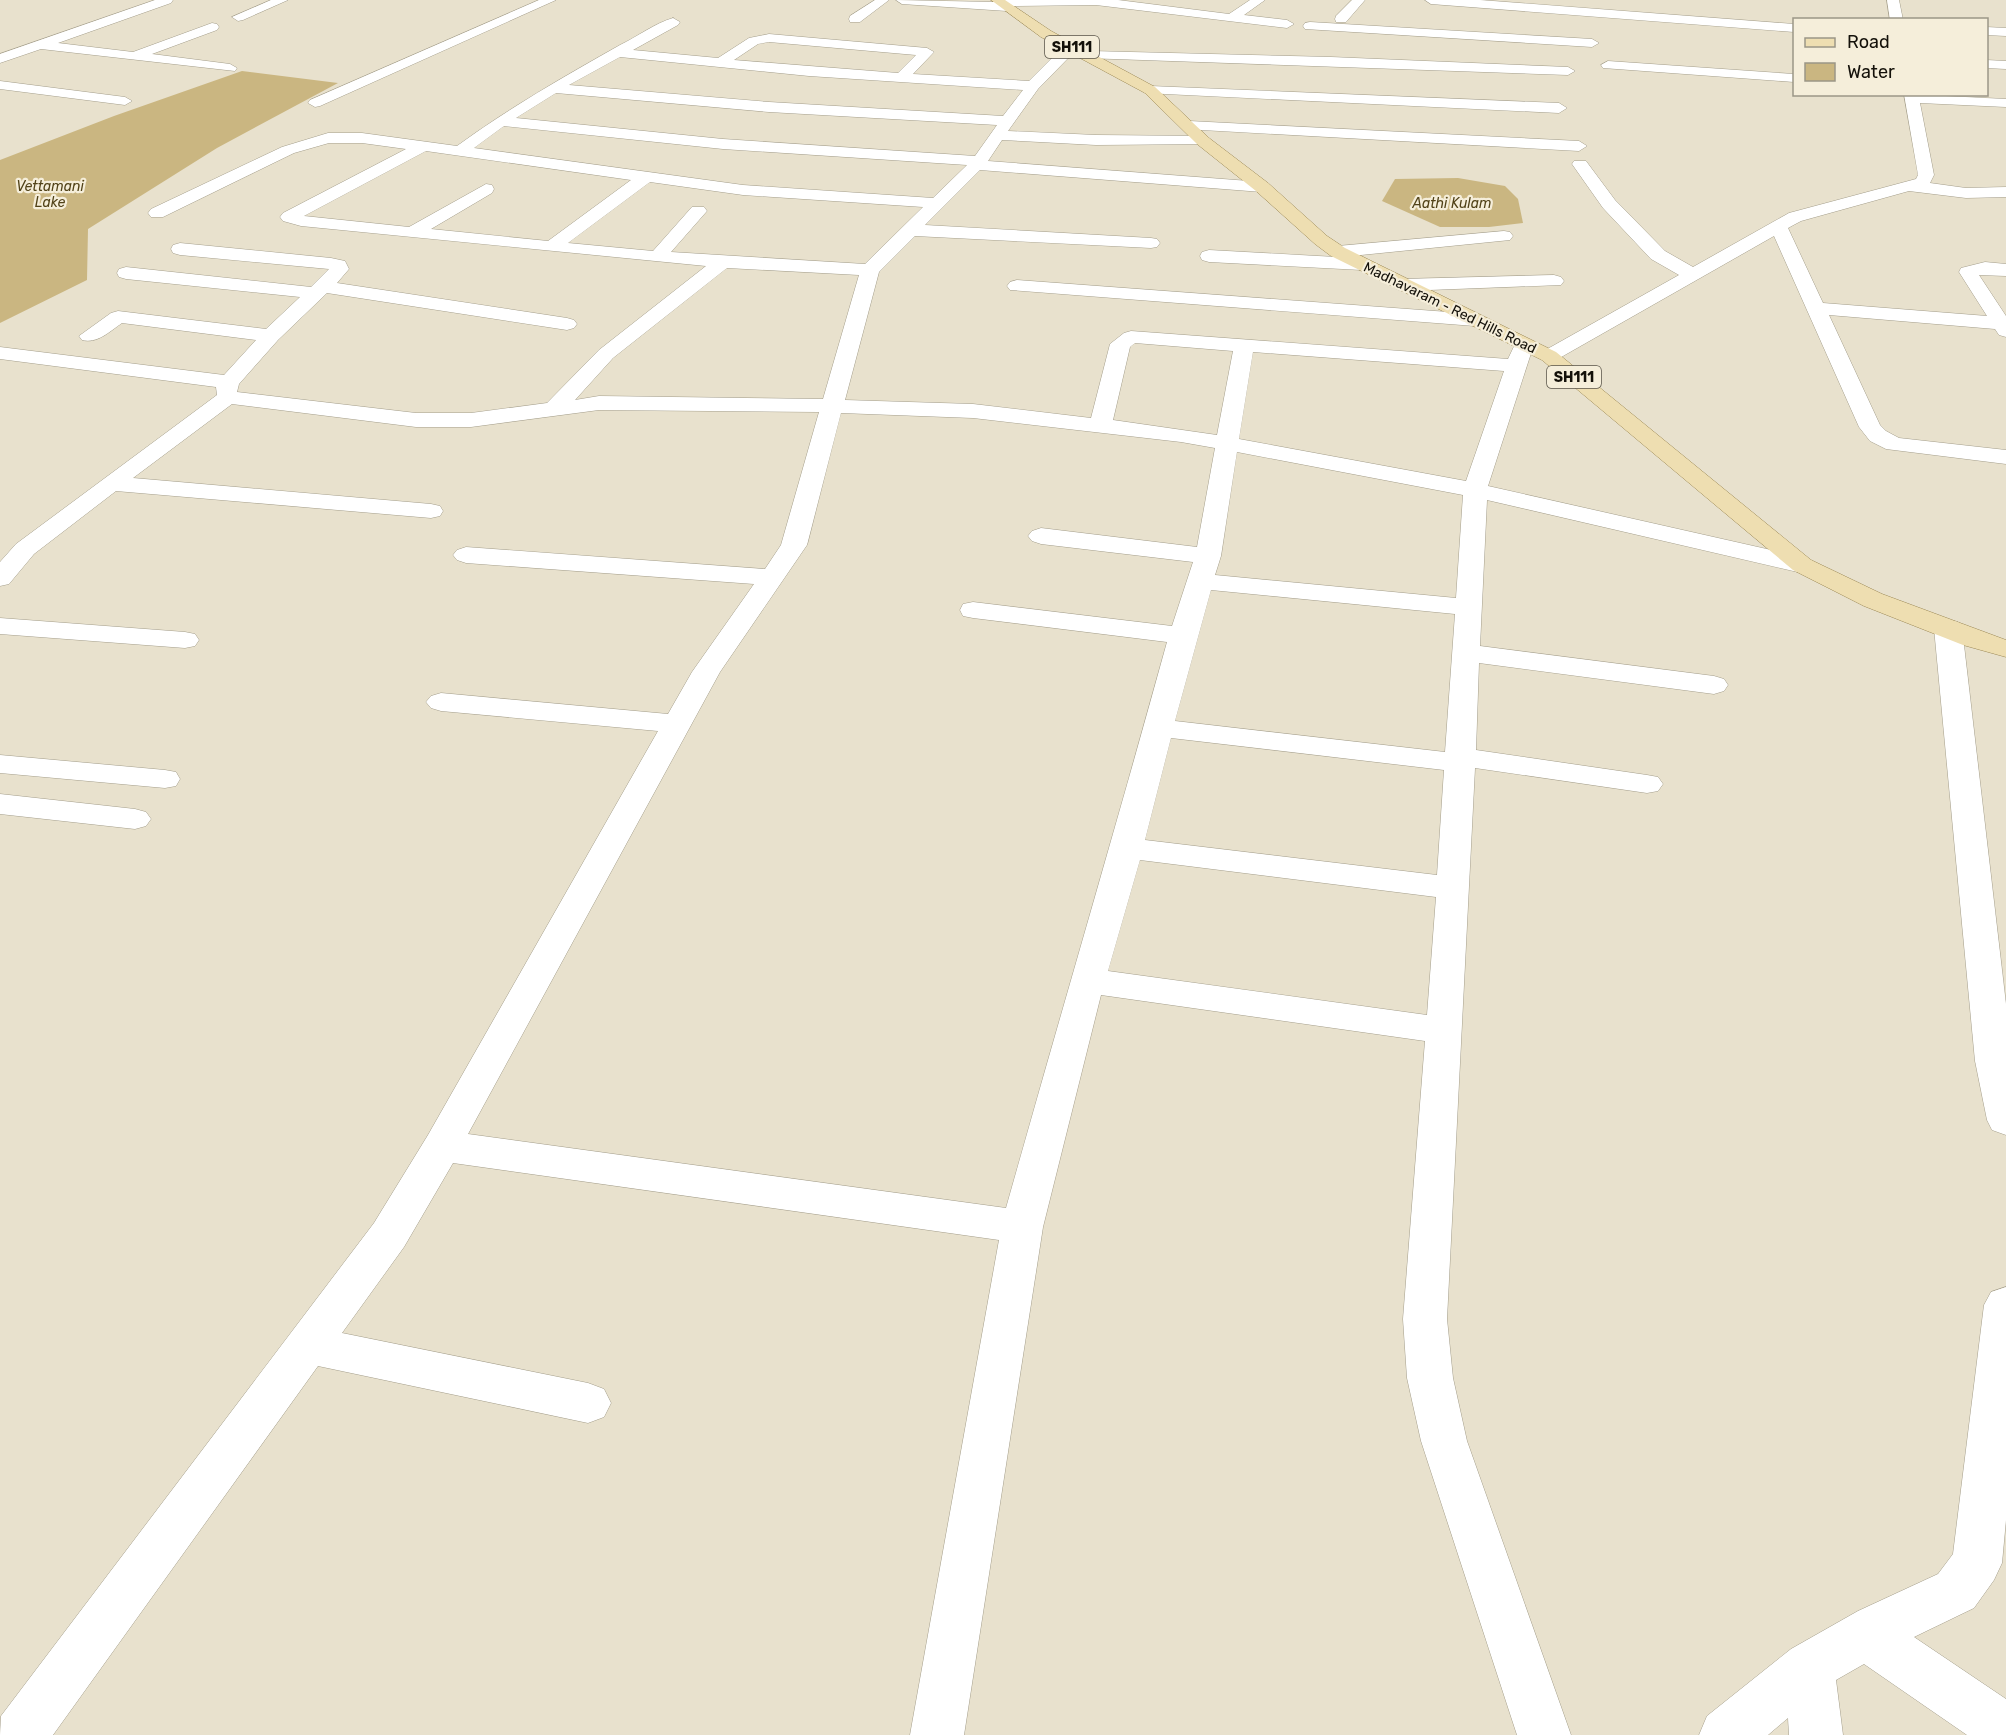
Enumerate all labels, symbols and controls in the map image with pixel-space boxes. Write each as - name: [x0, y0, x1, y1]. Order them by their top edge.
- legend: [1793, 18, 1988, 96]
- text: Road: [1847, 31, 1890, 53]
- road number: SH111: [1045, 36, 1099, 58]
- text: Water: [1847, 61, 1895, 83]
- water label: Vettamani Lake: [16, 178, 84, 211]
- water label: Aathi Kulam: [1412, 195, 1491, 212]
- street label: Madhavaram - Red Hills Road: [1361, 259, 1539, 357]
- road number: SH111: [1547, 366, 1601, 388]

